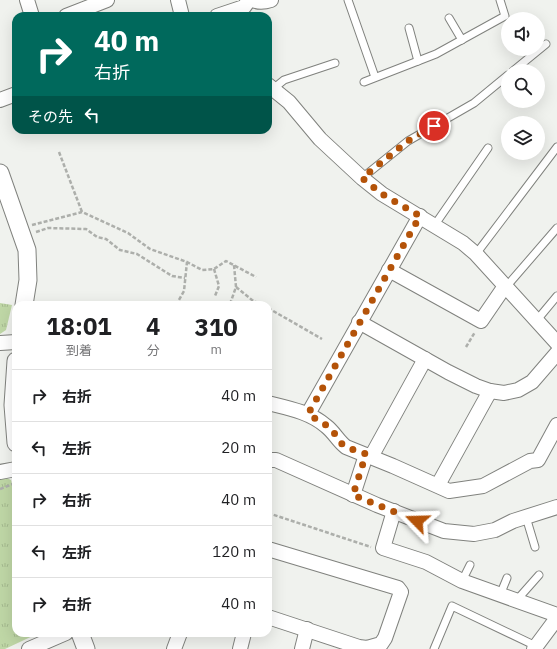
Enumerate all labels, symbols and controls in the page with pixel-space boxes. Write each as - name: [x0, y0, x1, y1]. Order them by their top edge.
- map controls: [501, 12, 545, 160]
- button: sound: [501, 12, 545, 56]
- text: 40 m: [94, 22, 159, 59]
- icon: right: [28, 28, 80, 80]
- text: 右折: [94, 61, 130, 84]
- button: search: [501, 64, 545, 108]
- icon: left: [81, 104, 103, 126]
- text: その先: [28, 107, 73, 126]
- pin: [417, 109, 451, 143]
- icon: arrive: [423, 115, 445, 137]
- button: layers: [501, 116, 545, 160]
- text: 18:01: [46, 310, 112, 342]
- text: 4: [146, 310, 160, 342]
- text: 310: [195, 311, 238, 343]
- text: m: [210, 341, 222, 358]
- text: 到着: [66, 342, 92, 359]
- text: 分: [147, 342, 160, 359]
- icon: right: [28, 385, 50, 407]
- text: 40 m: [221, 386, 256, 405]
- text: 右折: [62, 387, 92, 406]
- icon: left: [28, 437, 50, 459]
- text: 20 m: [221, 438, 256, 457]
- text: 左折: [62, 439, 92, 458]
- icon: right: [28, 489, 50, 511]
- text: 40 m: [221, 490, 256, 509]
- text: 右折: [62, 491, 92, 510]
- position arrow: [396, 500, 438, 542]
- icon: left: [28, 541, 50, 563]
- text: 120 m: [212, 542, 256, 561]
- text: 左折: [62, 543, 92, 562]
- icon: right: [28, 593, 50, 615]
- text: 40 m: [221, 594, 256, 613]
- text: 右折: [62, 595, 92, 614]

